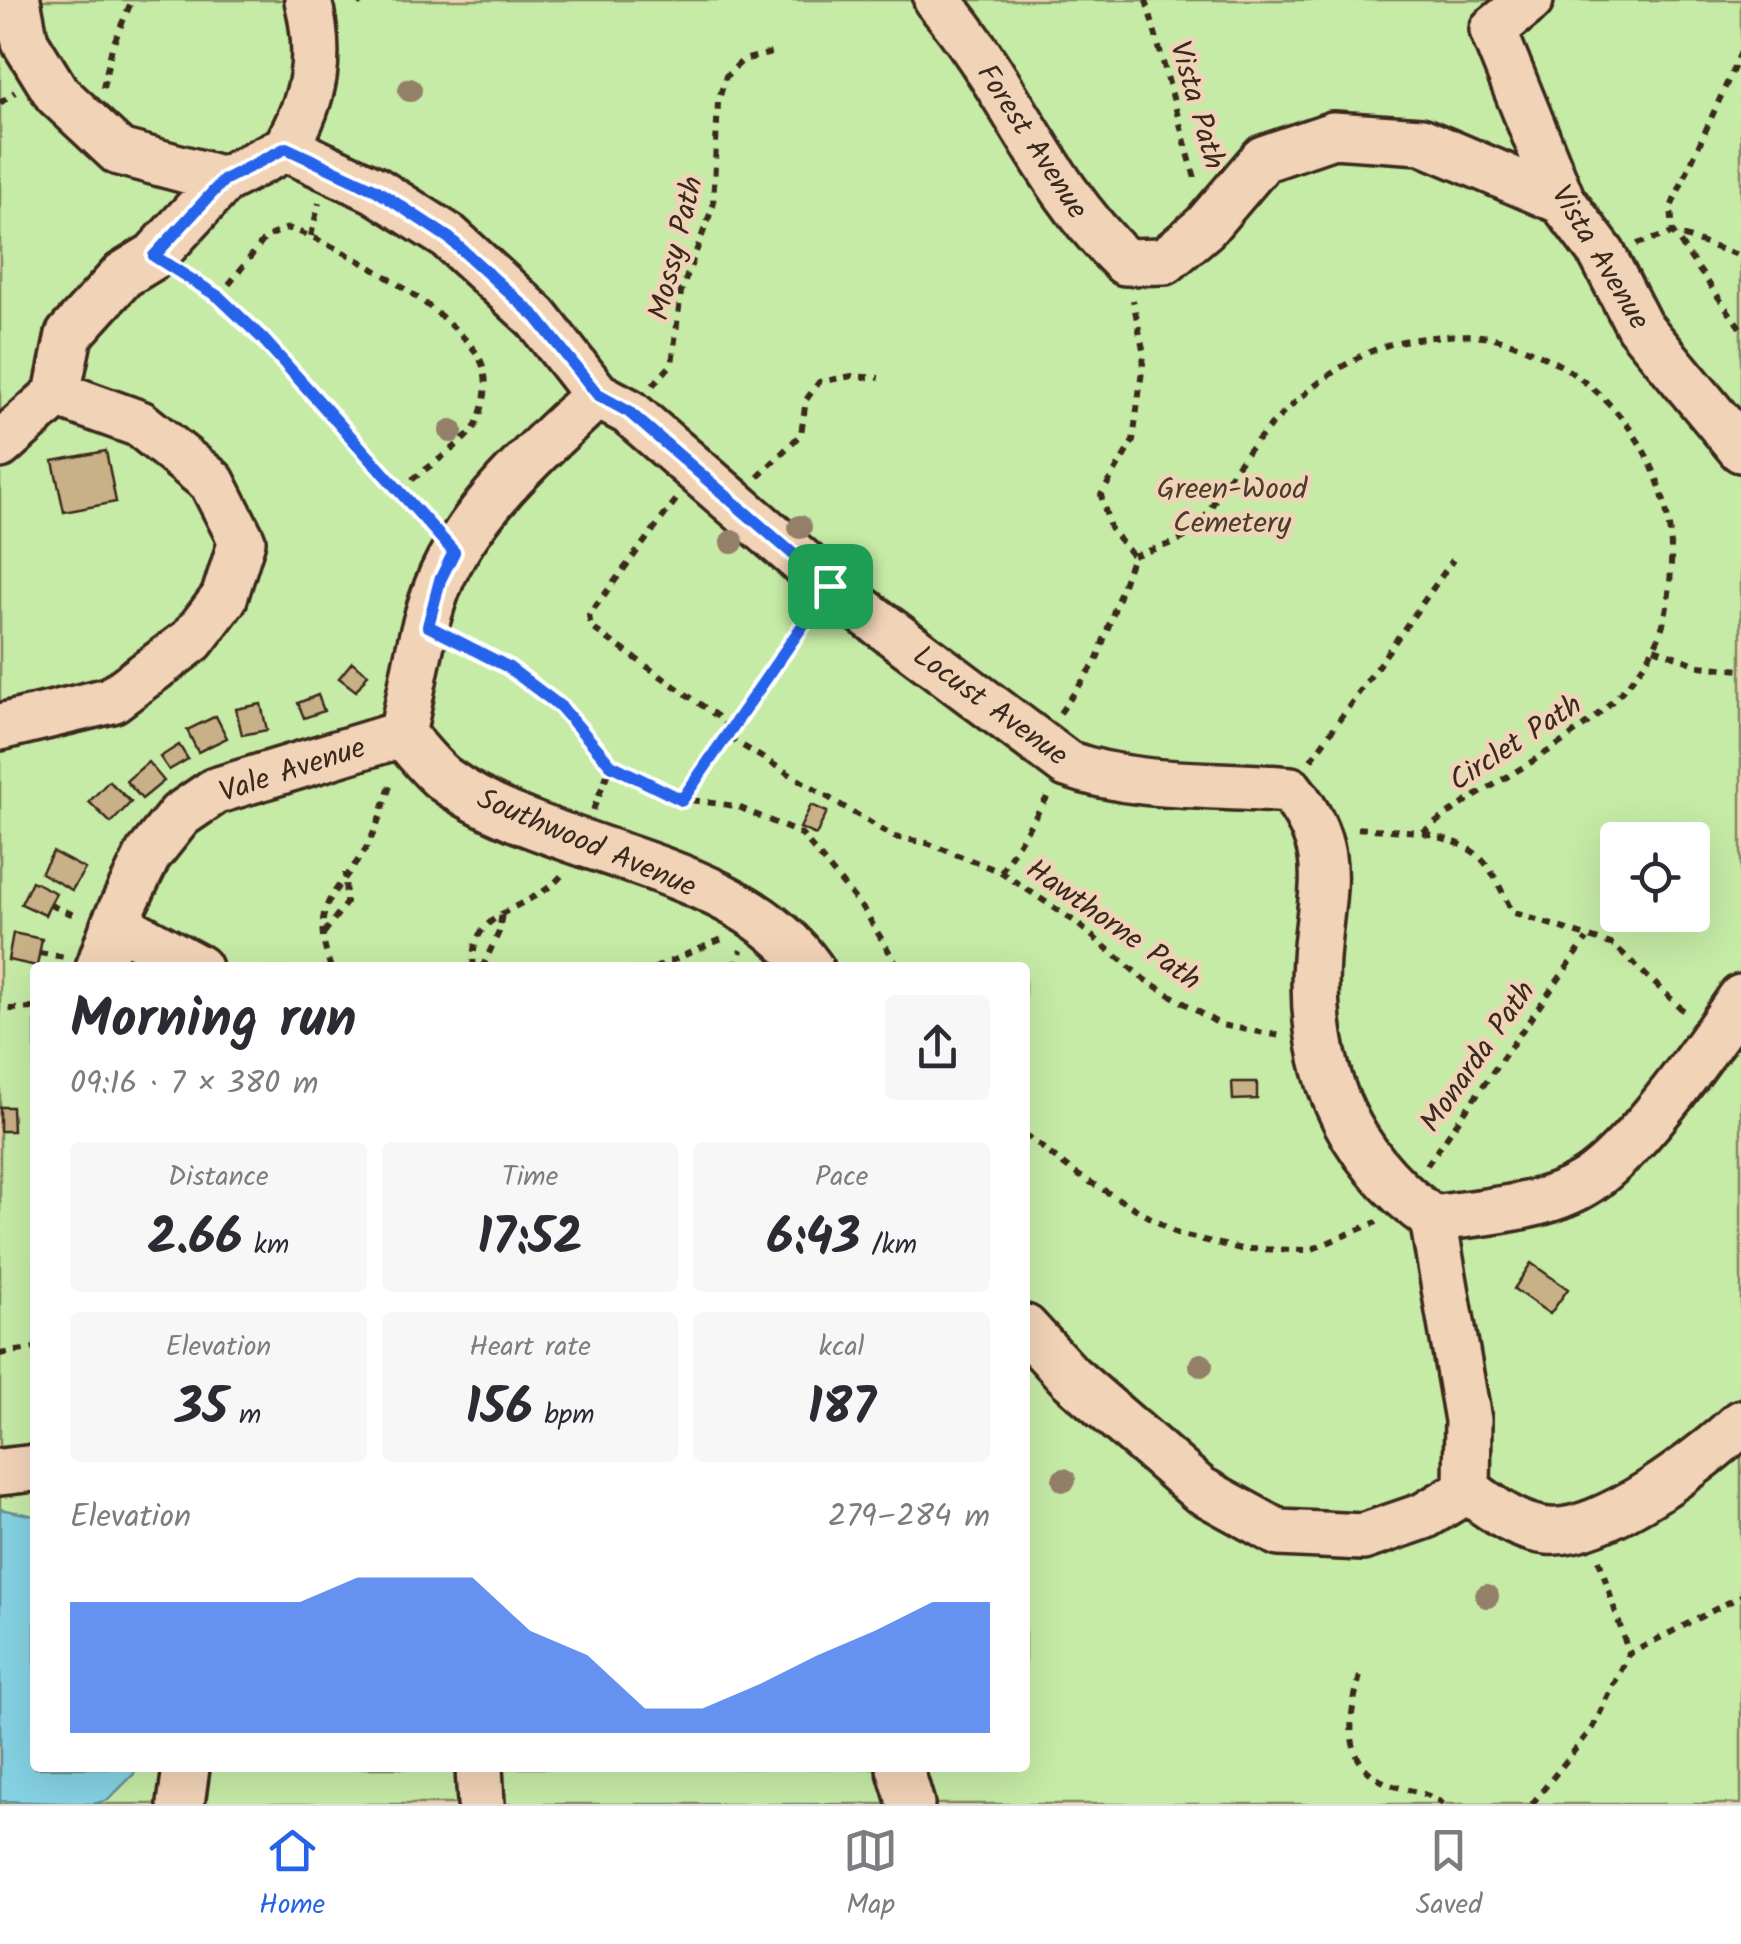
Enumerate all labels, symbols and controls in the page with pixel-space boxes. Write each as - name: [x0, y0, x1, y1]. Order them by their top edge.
- street label: Vista Path: [1155, 36, 1237, 175]
- street label: Forest Avenue: [963, 55, 1100, 230]
- street label: Mossy Path: [636, 171, 718, 326]
- street label: Vista Avenue: [1537, 176, 1662, 340]
- park label: Green-Wood Cemetery: [1157, 466, 1308, 548]
- pin: [788, 544, 873, 629]
- icon: arrive: [803, 559, 858, 614]
- street label: Locust Avenue: [902, 634, 1078, 780]
- street label: Circlet Path: [1440, 682, 1592, 805]
- street label: Vale Avenue: [213, 725, 372, 817]
- street label: Southwood Avenue: [469, 776, 703, 912]
- map controls: [1600, 822, 1710, 932]
- button: locate: [1600, 822, 1710, 932]
- street label: Hawthorne Path: [1015, 847, 1211, 1004]
- street label: Monarda Path: [1408, 971, 1549, 1143]
- text: Morning run: [70, 978, 357, 1065]
- button: share: [885, 995, 990, 1100]
- text: 09:16 · 7 × 380 m: [70, 1059, 318, 1110]
- text: Distance: [168, 1155, 269, 1200]
- text: Time: [502, 1155, 558, 1200]
- text: Pace: [815, 1155, 868, 1200]
- text: 2.66: [147, 1200, 243, 1280]
- text: 17:52: [477, 1200, 583, 1280]
- text: 6:43: [766, 1200, 860, 1280]
- text: km: [243, 1223, 289, 1268]
- text: /km: [860, 1223, 917, 1268]
- text: Elevation: [165, 1325, 271, 1370]
- text: Heart rate: [469, 1325, 591, 1370]
- text: kcal: [819, 1325, 864, 1370]
- text: 35: [175, 1370, 228, 1450]
- text: 156: [465, 1370, 533, 1450]
- text: 187: [808, 1370, 876, 1450]
- text: m: [228, 1393, 261, 1438]
- text: bpm: [533, 1393, 595, 1438]
- text: Elevation: [70, 1492, 191, 1543]
- text: 279–284 m: [828, 1492, 990, 1543]
- tab: Home: [259, 1823, 325, 1928]
- tab: Map: [843, 1823, 898, 1928]
- tab: Saved: [1416, 1823, 1482, 1928]

